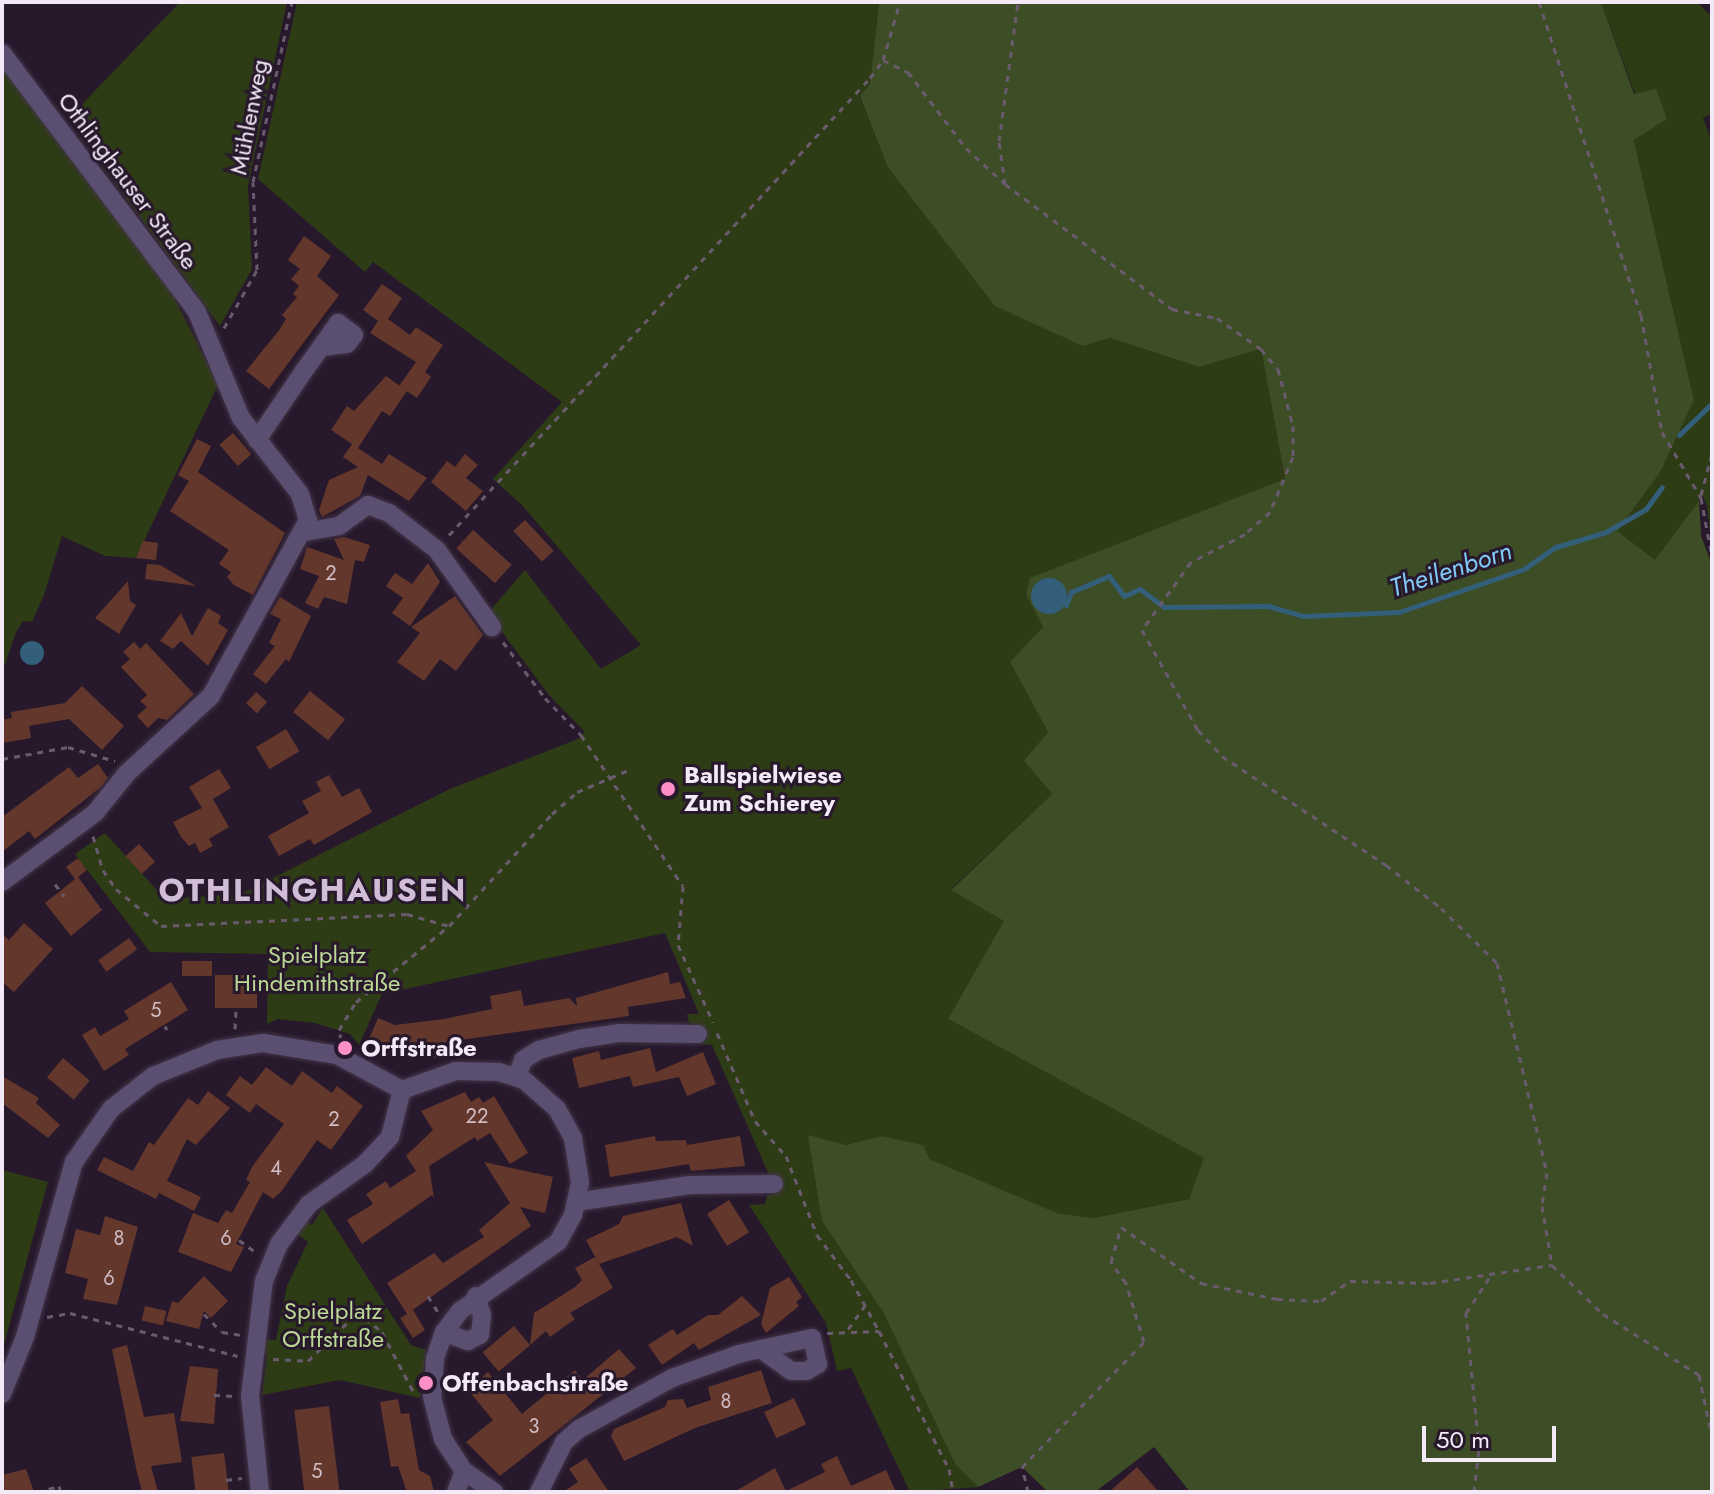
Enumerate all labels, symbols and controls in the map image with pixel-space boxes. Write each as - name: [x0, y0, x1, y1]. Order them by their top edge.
- street label: Mühlenweg: [224, 57, 274, 177]
- street label: Othlinghauser Straße: [52, 87, 204, 275]
- water label: Theilenborn: [1386, 536, 1516, 604]
- house number: 2: [325, 561, 337, 585]
- place label: Ballspielwiese Zum Schierey: [684, 761, 842, 817]
- marker: Ballspielwiese Zum Schierey: [659, 780, 677, 798]
- district label: OTHLINGHAUSEN: [159, 871, 467, 909]
- park label: Spielplatz Hindemithstraße: [234, 941, 400, 997]
- house number: 5: [150, 998, 162, 1022]
- place label: Orffstraße: [361, 1034, 477, 1062]
- marker: Orffstraße: [336, 1039, 354, 1057]
- house number: 22: [466, 1104, 488, 1128]
- house number: 2: [328, 1107, 340, 1131]
- house number: 4: [270, 1156, 282, 1180]
- house number: 8: [114, 1226, 124, 1250]
- house number: 6: [220, 1226, 232, 1250]
- house number: 6: [103, 1266, 115, 1290]
- park label: Spielplatz Orffstraße: [282, 1297, 384, 1353]
- place label: Offenbachstraße: [442, 1369, 629, 1397]
- marker: Offenbachstraße: [417, 1374, 435, 1392]
- house number: 8: [721, 1389, 731, 1413]
- scale bar: [1426, 1410, 1560, 1460]
- house number: 3: [529, 1414, 539, 1438]
- text: 50 m: [1436, 1422, 1490, 1457]
- house number: 5: [311, 1459, 323, 1483]

